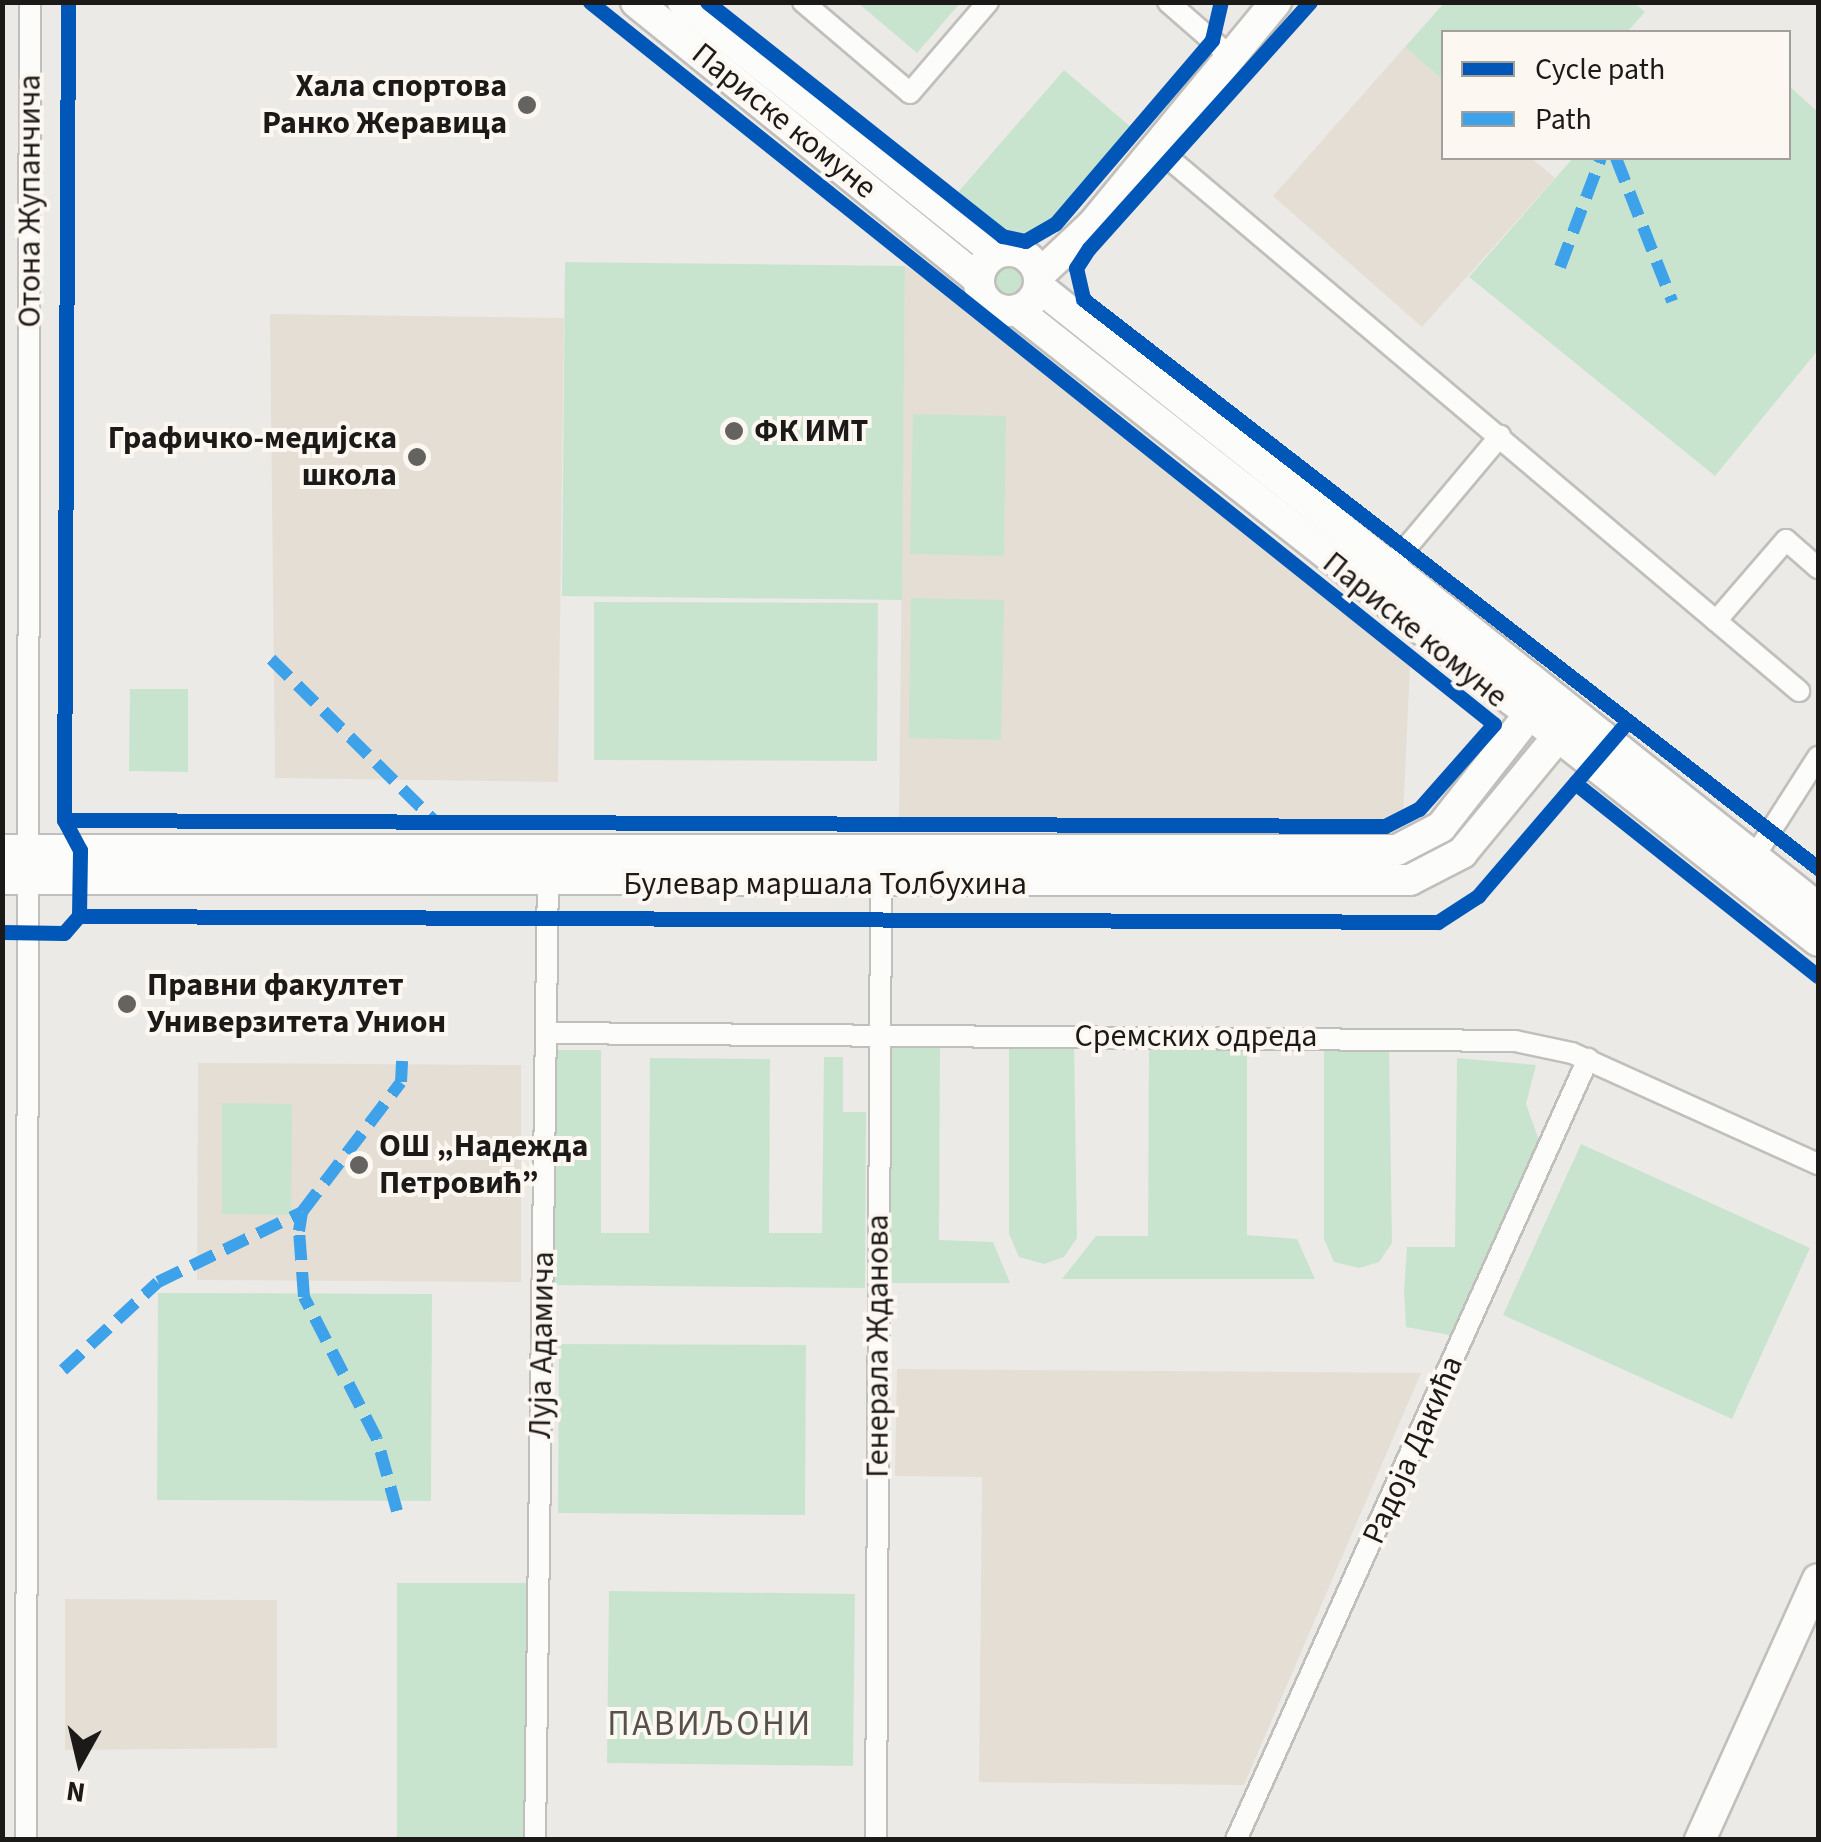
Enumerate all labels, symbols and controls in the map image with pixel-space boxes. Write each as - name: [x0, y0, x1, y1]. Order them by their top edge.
- legend: [1441, 30, 1791, 160]
- street label: Париске комуне: [684, 35, 884, 207]
- text: Cycle path: [1535, 48, 1665, 91]
- place label: Хала спортова Ранко Жеравица: [262, 68, 507, 143]
- street label: Отона Жупанчича: [11, 74, 49, 328]
- marker: Хала спортова Ранко Жеравица: [516, 94, 538, 116]
- text: Path: [1535, 98, 1592, 141]
- place label: ФК ИМТ: [754, 412, 868, 450]
- place label: Графичко-медијска школа: [108, 420, 397, 495]
- marker: ФК ИМТ: [723, 420, 745, 442]
- marker: Графичко-медијска школа: [406, 446, 428, 468]
- street label: Париске комуне: [1315, 544, 1515, 716]
- street label: Булевар маршала Толбухина: [623, 865, 1027, 903]
- place label: Правни факултет Универзитета Унион: [147, 967, 446, 1042]
- marker: Правни факултет Универзитета Унион: [116, 993, 138, 1015]
- street label: Сремских одреда: [1075, 1017, 1317, 1055]
- place label: ОШ „Надежда Петровић”: [379, 1128, 588, 1203]
- marker: ОШ „Надежда Петровић”: [348, 1154, 370, 1176]
- street label: Генерала Жданова: [859, 1214, 897, 1478]
- street label: Луја Адамича: [521, 1251, 563, 1439]
- street label: Радоја Дакића: [1354, 1350, 1472, 1550]
- district label: ПАВИЉОНИ: [607, 1703, 813, 1745]
- north arrow: [30, 1712, 130, 1812]
- text: N: [64, 1771, 88, 1813]

